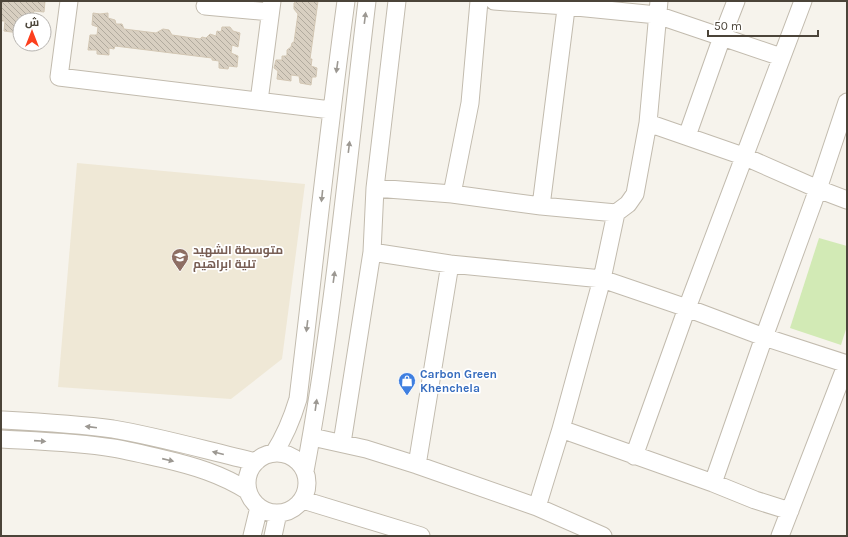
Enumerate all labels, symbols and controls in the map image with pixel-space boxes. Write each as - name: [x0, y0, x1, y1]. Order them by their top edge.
- north arrow: [12, 12, 52, 52]
- one-way arrow: [361, 12, 368, 24]
- scale bar: [708, 12, 818, 38]
- text: ش: [25, 16, 39, 29]
- text: 50 m: [714, 19, 742, 33]
- one-way arrow: [334, 61, 340, 73]
- one-way arrow: [346, 141, 353, 154]
- one-way arrow: [319, 190, 325, 202]
- place label: متوسطة الشهيد تلية ابراهيم: [193, 243, 283, 272]
- school or university icon: متوسطة الشهيد تلية ابراهيم: [170, 247, 190, 272]
- one-way arrow: [331, 271, 337, 283]
- one-way arrow: [304, 320, 310, 332]
- place label: Carbon Green Khenchela: [420, 367, 497, 395]
- shop icon: Carbon Green Khenchela: [397, 371, 417, 396]
- one-way arrow: [313, 399, 319, 411]
- one-way arrow: [85, 424, 97, 430]
- one-way arrow: [34, 438, 46, 445]
- one-way arrow: [212, 450, 224, 456]
- one-way arrow: [162, 457, 175, 463]

